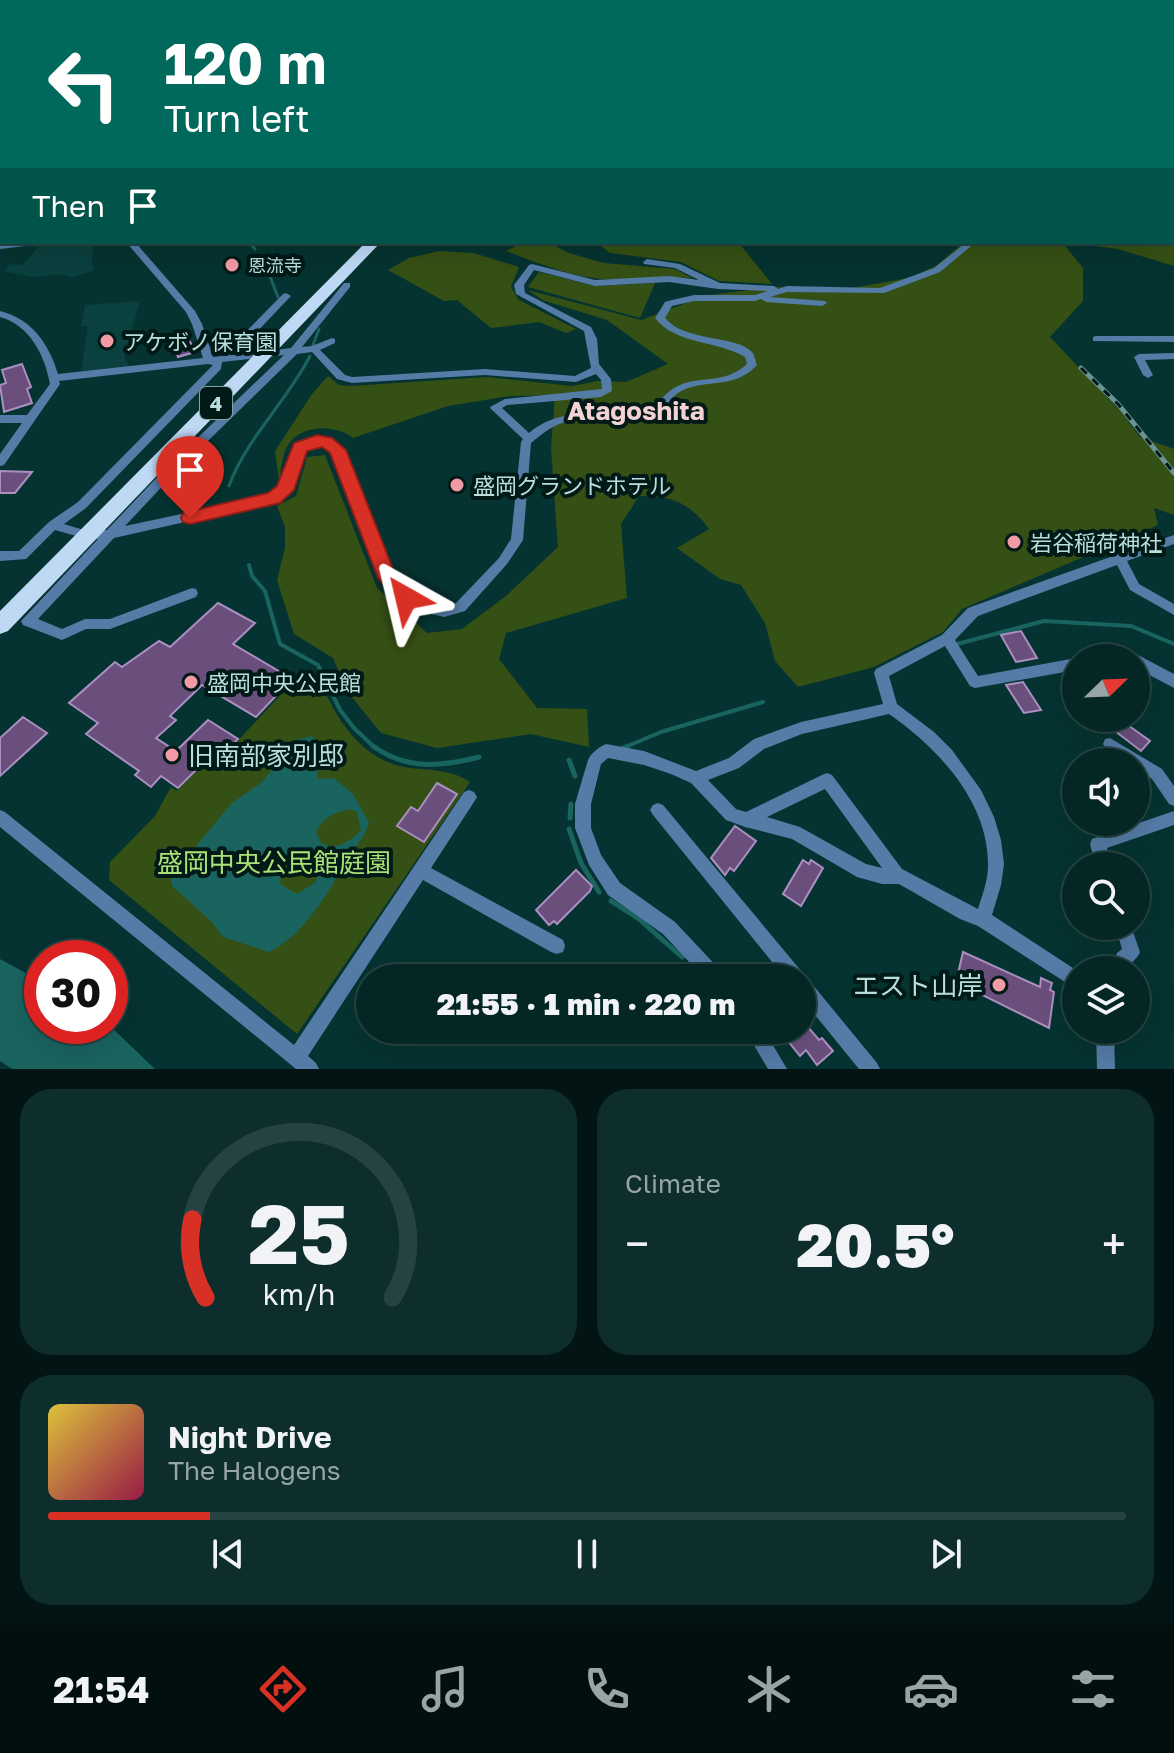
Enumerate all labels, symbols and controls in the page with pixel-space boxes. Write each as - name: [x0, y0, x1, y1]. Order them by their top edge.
- text: 120 m: [164, 29, 326, 96]
- icon: left: [32, 32, 136, 136]
- text: Turn left: [164, 97, 310, 140]
- icon: arrive: [121, 184, 165, 228]
- text: Then: [32, 188, 105, 224]
- place label: 恩流寺: [248, 254, 302, 276]
- marker: 恩流寺: [223, 256, 241, 274]
- place label: アケボノ保育園: [123, 328, 277, 355]
- marker: アケボノ保育園: [98, 332, 116, 350]
- road number: 4: [200, 387, 232, 419]
- district label: Atagoshita: [567, 395, 705, 426]
- pin: [156, 436, 224, 518]
- icon: arrive: [168, 448, 212, 492]
- place label: 盛岡グランドホテル: [473, 472, 671, 499]
- marker: 盛岡グランドホテル: [448, 476, 466, 494]
- place label: 岩谷稲荷神社: [1030, 529, 1162, 556]
- marker: 岩谷稲荷神社: [1005, 533, 1023, 551]
- position arrow: [364, 556, 448, 640]
- north arrow: [1062, 644, 1150, 732]
- map controls: [1062, 644, 1150, 1044]
- place label: 盛岡中央公民館: [207, 669, 361, 696]
- marker: 盛岡中央公民館: [182, 673, 200, 691]
- place label: 旧南部家別邸: [188, 740, 344, 771]
- marker: 旧南部家別邸: [163, 746, 181, 764]
- button: sound: [1062, 748, 1150, 836]
- park label: 盛岡中央公民館庭園: [157, 847, 391, 878]
- button: search: [1062, 852, 1150, 940]
- speed limit sign: 30: [24, 940, 128, 1044]
- button: layers: [1062, 956, 1150, 1044]
- place label: エスト山岸: [853, 970, 983, 1001]
- marker: エスト山岸: [990, 976, 1008, 994]
- text: 21:55 · 1 min · 220 m: [437, 986, 735, 1022]
- text: Climate: [625, 1168, 721, 1199]
- text: 25: [248, 1182, 349, 1282]
- text: 20.5°: [797, 1208, 954, 1280]
- text: −: [625, 1217, 649, 1270]
- text: +: [1102, 1217, 1126, 1270]
- text: km/h: [262, 1277, 335, 1311]
- text: Night Drive: [168, 1419, 332, 1455]
- text: The Halogens: [168, 1455, 341, 1486]
- icon: previous: [206, 1532, 250, 1576]
- icon: pause: [565, 1532, 609, 1576]
- icon: next: [924, 1532, 968, 1576]
- icon: directions: [255, 1661, 311, 1717]
- icon: music: [417, 1661, 473, 1717]
- icon: phone: [579, 1661, 635, 1717]
- icon: climate: [741, 1661, 797, 1717]
- icon: car: [903, 1661, 959, 1717]
- icon: filters: [1065, 1661, 1121, 1717]
- text: 21:54: [53, 1668, 149, 1711]

